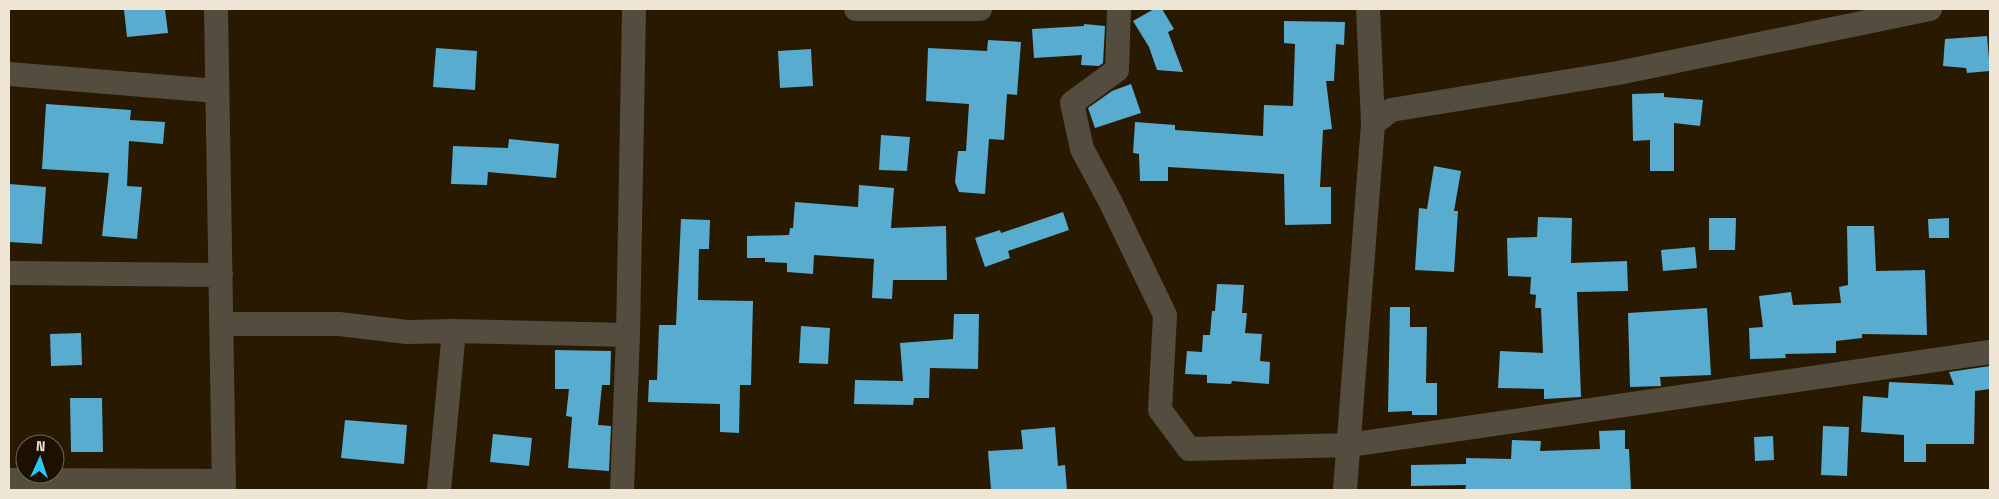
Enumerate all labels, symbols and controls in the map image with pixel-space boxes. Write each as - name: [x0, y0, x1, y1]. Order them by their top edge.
- north arrow: [15, 434, 65, 484]
- text: N: [36, 437, 46, 455]

